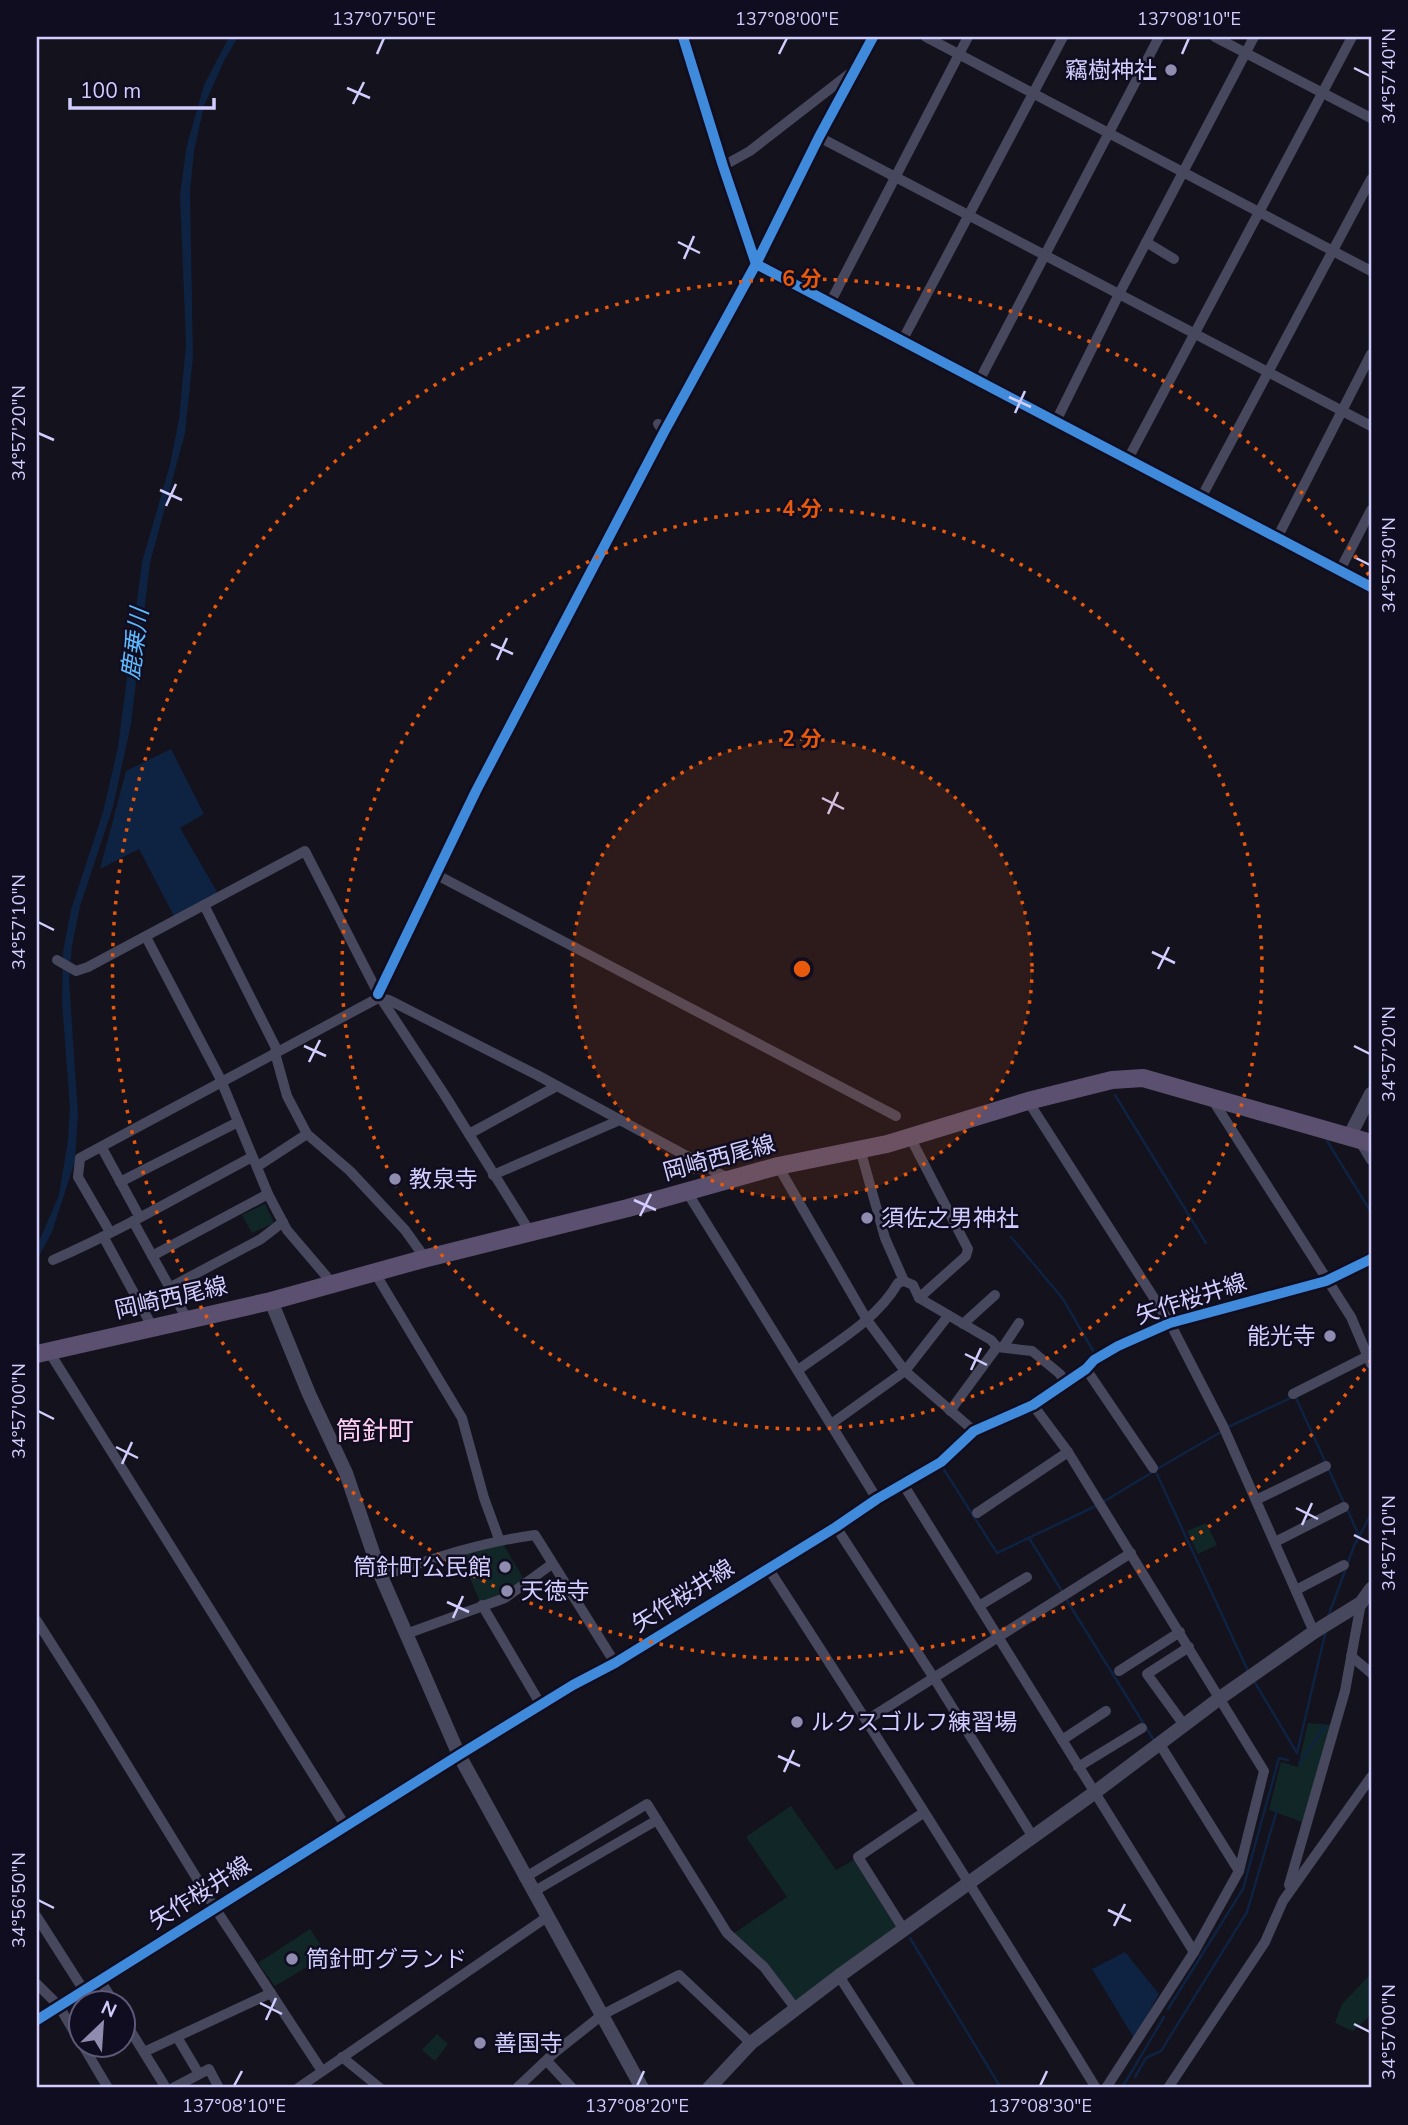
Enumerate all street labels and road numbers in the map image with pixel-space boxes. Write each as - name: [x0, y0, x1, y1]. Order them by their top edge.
- street label: 岡崎西尾線: [659, 1128, 779, 1188]
- street label: 矢作桜井線: [1132, 1266, 1250, 1332]
- street label: 岡崎西尾線: [111, 1270, 231, 1326]
- street label: 矢作桜井線: [626, 1552, 740, 1640]
- street label: 矢作桜井線: [143, 1849, 257, 1937]

